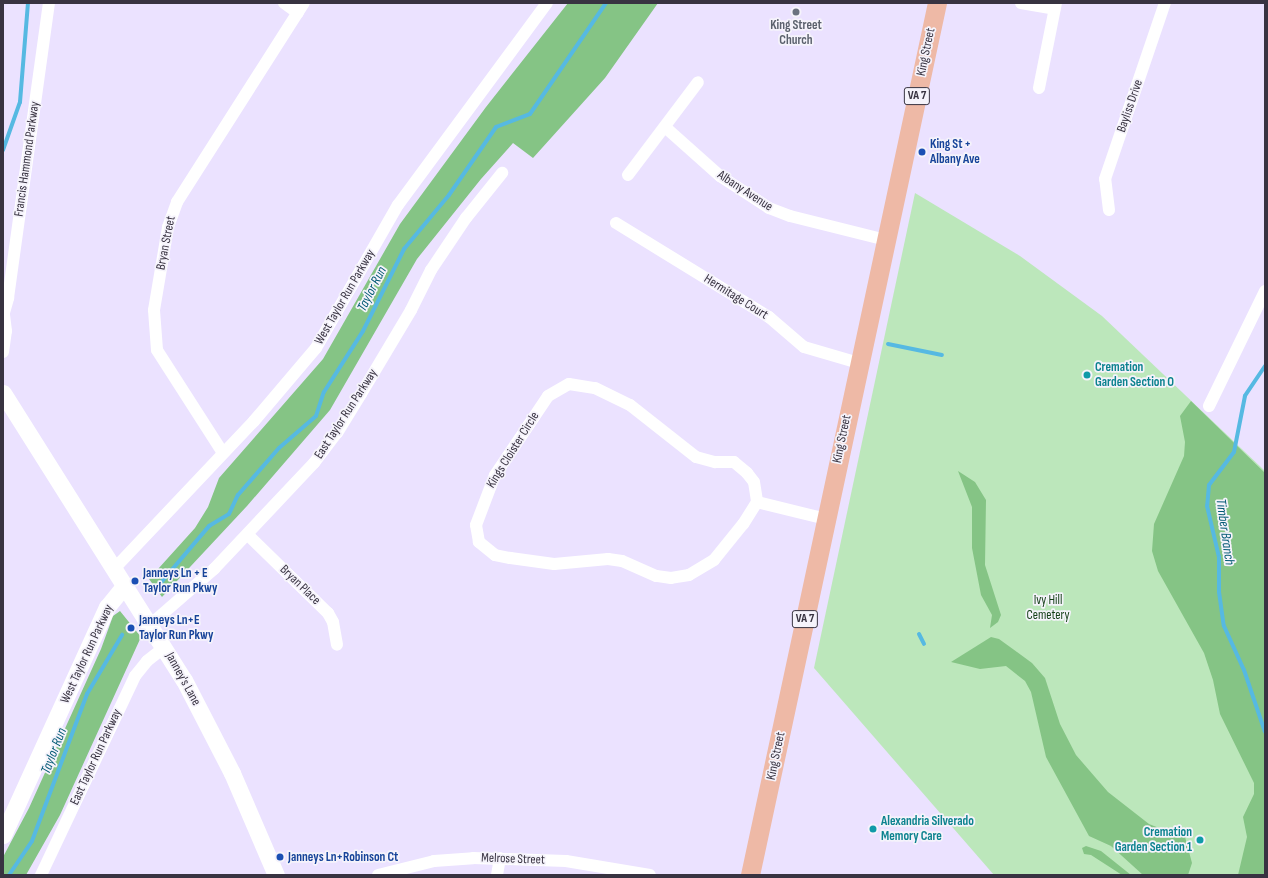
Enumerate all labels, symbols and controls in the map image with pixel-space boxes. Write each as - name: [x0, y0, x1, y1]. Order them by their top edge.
- marker: King Street Church: [791, 7, 801, 17]
- place label: King Street Church: [770, 18, 822, 49]
- street label: King Street: [913, 27, 939, 77]
- street label: Bayliss Drive: [1114, 78, 1146, 134]
- road number: VA 7: [903, 86, 931, 106]
- street label: Francis Hammond Parkway: [11, 100, 43, 218]
- place label: King St + Albany Ave: [930, 137, 980, 168]
- marker: King St + Albany Ave: [917, 147, 927, 157]
- street label: Albany Avenue: [714, 167, 776, 215]
- street label: Bryan Street: [153, 215, 179, 271]
- street label: West Taylor Run Parkway: [311, 247, 379, 347]
- water label: Taylor Run: [354, 264, 390, 314]
- street label: Hermitage Court: [701, 271, 771, 323]
- place label: Cremation Garden Section O: [1095, 360, 1174, 391]
- street label: East Taylor Run Parkway: [311, 366, 381, 462]
- marker: Cremation Garden Section O: [1082, 370, 1092, 380]
- street label: Kings Cloister Circle: [483, 409, 543, 491]
- street label: King Street: [829, 414, 855, 464]
- water label: Timber Branch: [1212, 498, 1238, 566]
- street label: Bryan Place: [276, 562, 324, 608]
- place label: Janneys Ln + E Taylor Run Pkwy: [143, 566, 217, 597]
- marker: Janneys Ln + E Taylor Run Pkwy: [130, 576, 140, 586]
- park label: Ivy Hill Cemetery: [1027, 593, 1069, 624]
- street label: West Taylor Run Parkway: [57, 602, 117, 706]
- road number: VA 7: [791, 609, 819, 629]
- place label: Janneys Ln+E Taylor Run Pkwy: [139, 613, 213, 644]
- marker: Janneys Ln+E Taylor Run Pkwy: [126, 623, 136, 633]
- street label: Janney's Lane: [162, 650, 204, 708]
- street label: East Taylor Run Parkway: [67, 707, 125, 807]
- water label: Taylor Run: [38, 726, 70, 776]
- street label: King Street: [763, 731, 789, 781]
- place label: Alexandria Silverado Memory Care: [881, 814, 974, 845]
- marker: Alexandria Silverado Memory Care: [868, 824, 878, 834]
- place label: Cremation Garden Section 1: [1115, 825, 1192, 856]
- marker: Cremation Garden Section 1: [1195, 835, 1205, 845]
- place label: Janneys Ln+Robinson Ct: [288, 849, 398, 865]
- street label: Melrose Street: [481, 850, 545, 868]
- marker: Janneys Ln+Robinson Ct: [275, 852, 285, 862]

